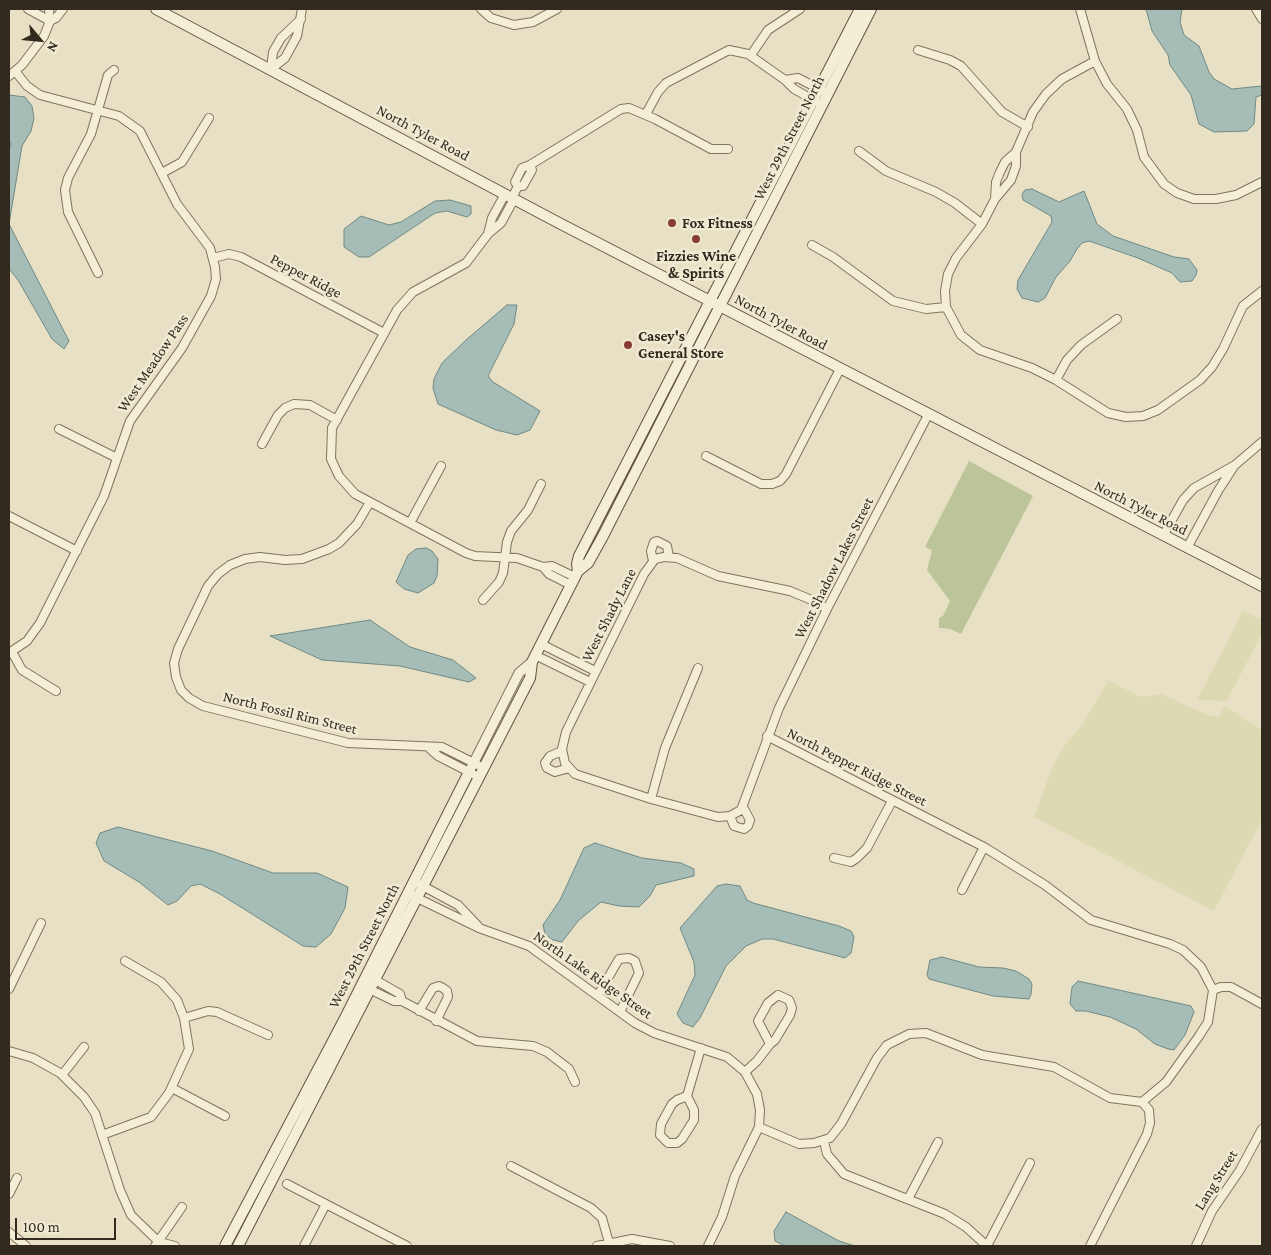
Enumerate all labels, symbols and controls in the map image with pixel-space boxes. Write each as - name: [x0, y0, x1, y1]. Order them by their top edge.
- north arrow: [15, 15, 65, 65]
- text: N: [44, 39, 63, 55]
- street label: West 29th Street North: [750, 73, 828, 203]
- street label: North Tyler Road: [374, 101, 472, 165]
- place label: Fox Fitness: [682, 214, 753, 232]
- marker: Fox Fitness: [666, 217, 678, 229]
- marker: Fizzies Wine & Spirits: [690, 233, 702, 245]
- place label: Fizzies Wine & Spirits: [656, 247, 736, 282]
- street label: Pepper Ridge: [267, 250, 345, 302]
- street label: North Tyler Road: [732, 290, 830, 354]
- street label: West Meadow Pass: [114, 310, 192, 416]
- place label: Casey's General Store: [638, 327, 724, 362]
- marker: Casey's General Store: [622, 339, 634, 351]
- street label: North Tyler Road: [1091, 477, 1191, 539]
- street label: West Shadow Lakes Street: [790, 494, 878, 642]
- street label: West Shady Lane: [578, 565, 640, 665]
- street label: North Fossil Rim Street: [221, 688, 359, 738]
- street label: North Pepper Ridge Street: [784, 724, 930, 810]
- street label: West 29th Street North: [325, 881, 403, 1011]
- street label: North Lake Ridge Street: [530, 927, 656, 1023]
- street label: Lang Street: [1190, 1147, 1242, 1213]
- scale bar: [18, 1208, 119, 1240]
- text: 100 m: [23, 1219, 60, 1235]

